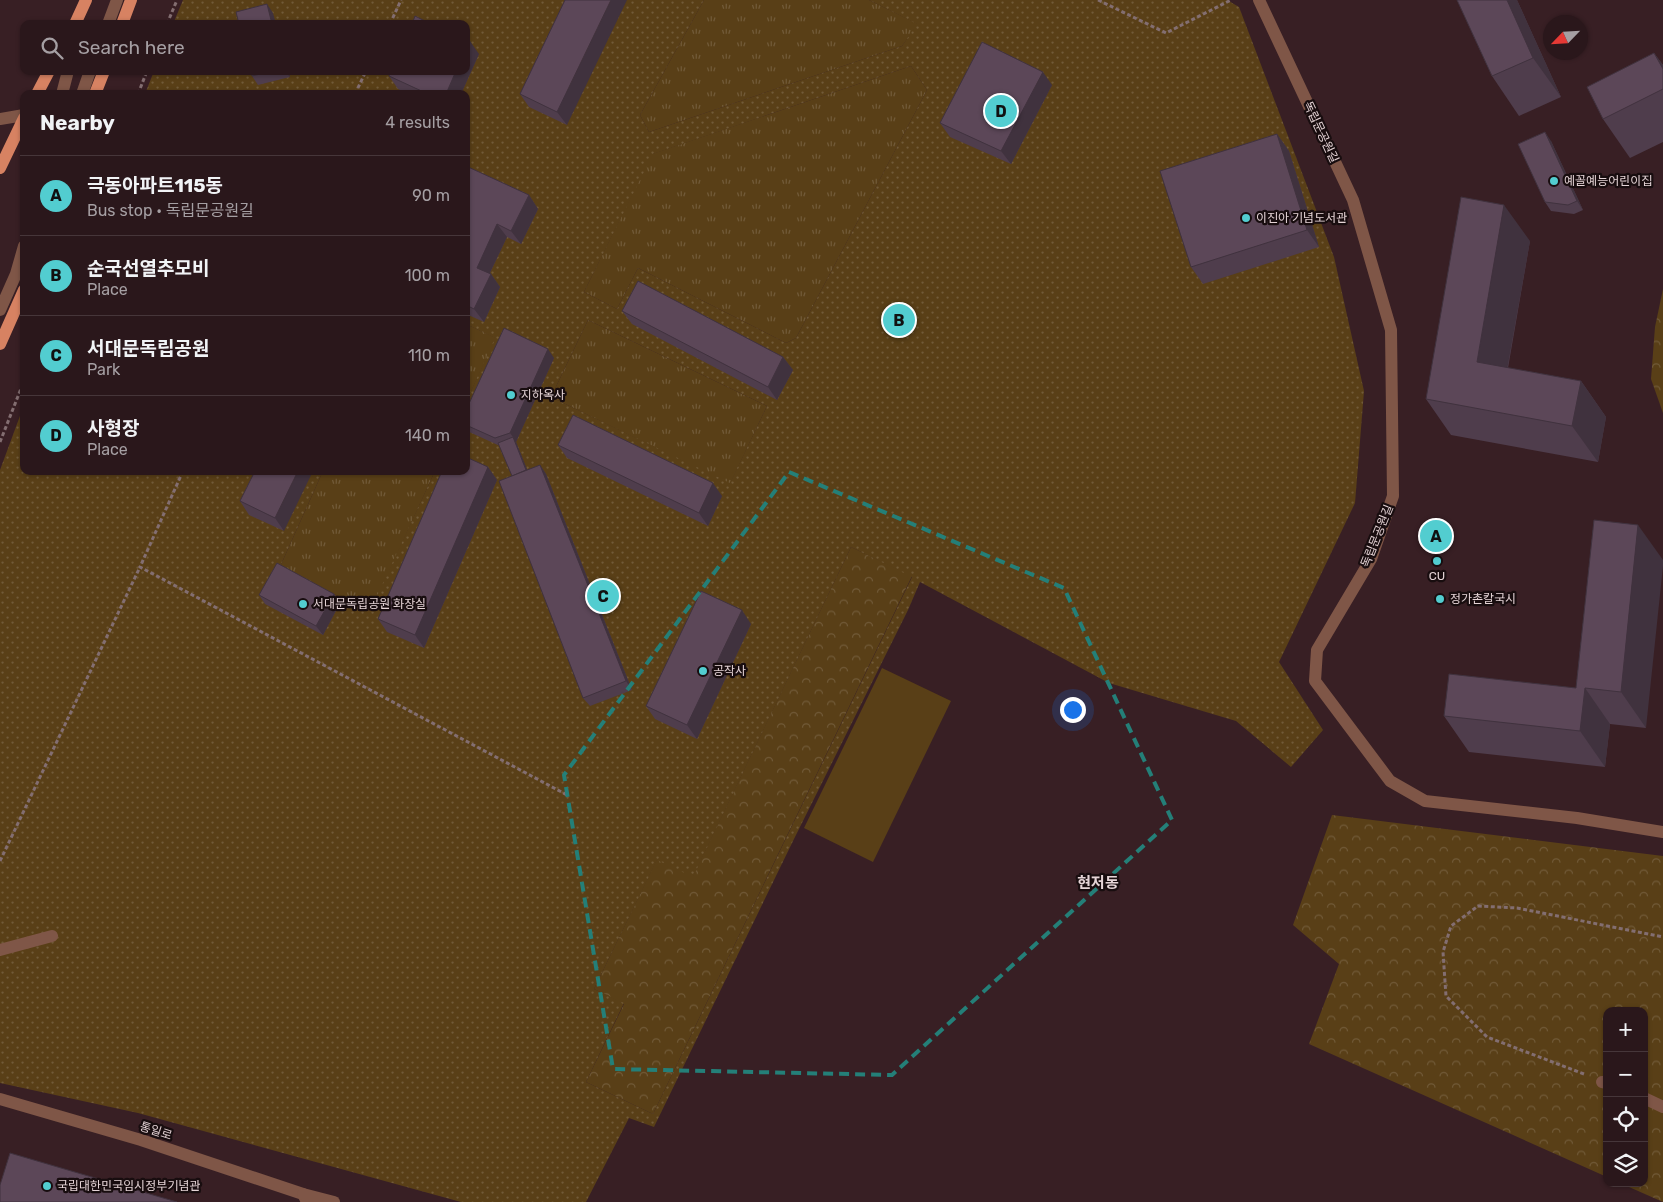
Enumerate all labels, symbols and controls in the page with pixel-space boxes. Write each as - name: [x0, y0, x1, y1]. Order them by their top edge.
- north arrow: [1543, 15, 1588, 60]
- search box: [20, 20, 470, 75]
- icon: search: [38, 34, 66, 62]
- text: Search here: [78, 36, 185, 59]
- pin: D: [985, 92, 1017, 130]
- street label: 독립문공원길: [1301, 99, 1341, 165]
- text: Nearby: [40, 110, 115, 135]
- text: 4 results: [385, 113, 450, 132]
- text: 극동아파트115동: [87, 174, 223, 197]
- place label: 예꼴예능어린이집: [1564, 174, 1652, 188]
- marker: 예꼴예능어린이집: [1548, 175, 1560, 187]
- text: A: [50, 186, 62, 205]
- text: 90 m: [412, 186, 450, 205]
- text: Bus stop · 독립문공원길: [87, 201, 254, 220]
- place label: 이진아 기념도서관: [1256, 211, 1347, 225]
- marker: 이진아 기념도서관: [1240, 212, 1252, 224]
- text: 순국선열추모비: [87, 257, 209, 280]
- text: B: [50, 266, 62, 285]
- text: 100 m: [405, 266, 450, 285]
- text: Place: [87, 280, 128, 299]
- pin: B: [883, 301, 915, 339]
- text: 서대문독립공원: [87, 337, 209, 360]
- text: C: [50, 346, 62, 365]
- text: 110 m: [408, 346, 450, 365]
- text: Park: [87, 360, 120, 379]
- place label: 지하옥사: [521, 388, 565, 402]
- marker: 지하옥사: [505, 389, 517, 401]
- text: 사형장: [87, 417, 139, 440]
- text: D: [50, 426, 62, 445]
- text: 140 m: [405, 426, 450, 445]
- text: Place: [87, 440, 128, 459]
- street label: 독립문공원길: [1358, 503, 1396, 569]
- pin: A: [1420, 517, 1452, 555]
- marker: CU: [1431, 555, 1443, 567]
- place label: CU: [1429, 569, 1445, 583]
- pin: C: [587, 577, 619, 615]
- place label: 정가촌칼국시: [1450, 592, 1516, 606]
- marker: 정가촌칼국시: [1434, 593, 1446, 605]
- place label: 서대문독립공원 화장실: [313, 597, 426, 611]
- marker: 서대문독립공원 화장실: [297, 598, 309, 610]
- place label: 공작사: [713, 664, 746, 678]
- marker: 공작사: [697, 665, 709, 677]
- your location: [1060, 697, 1086, 723]
- district label: 현저동: [1077, 874, 1119, 892]
- map controls: [1603, 1007, 1648, 1187]
- button: +: [1603, 1007, 1648, 1052]
- button: −: [1603, 1052, 1648, 1097]
- button: locate: [1603, 1097, 1648, 1142]
- street label: 통일로: [138, 1119, 174, 1143]
- button: layers: [1603, 1142, 1648, 1187]
- place label: 국립대한민국임시정부기념관: [57, 1179, 201, 1193]
- marker: 국립대한민국임시정부기념관: [41, 1180, 53, 1192]

